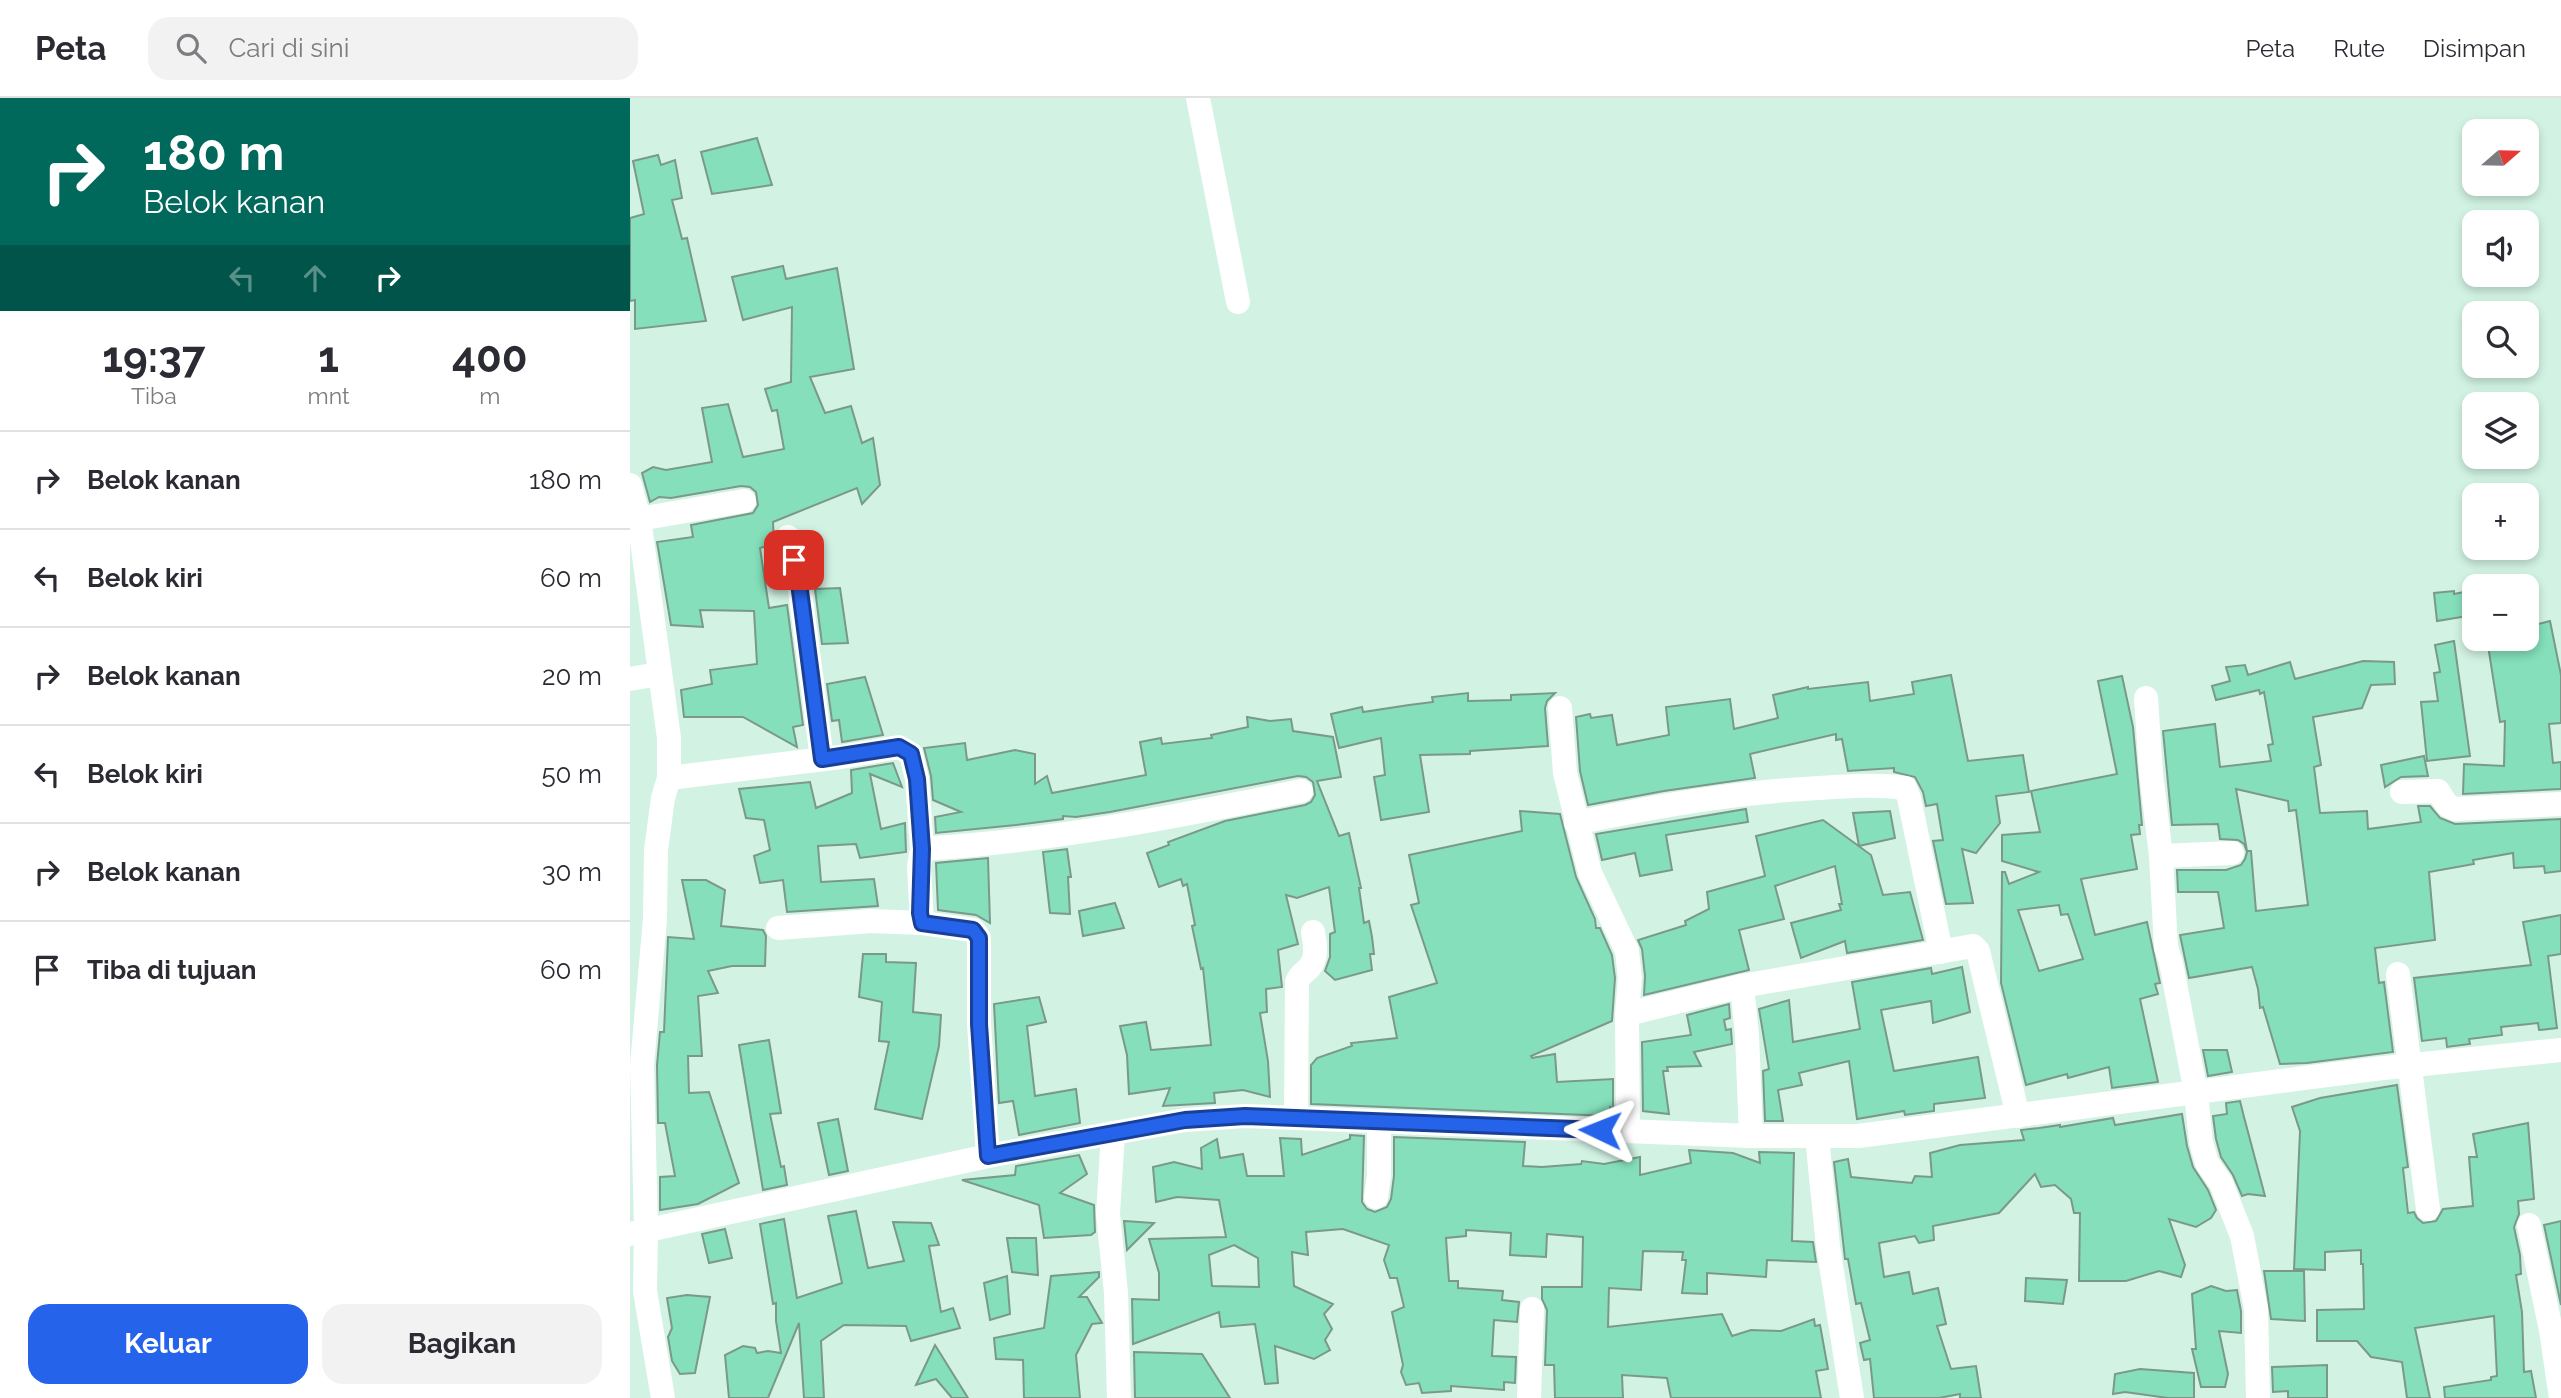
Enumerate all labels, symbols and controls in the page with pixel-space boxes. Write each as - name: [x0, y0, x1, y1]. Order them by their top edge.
- search box: [148, 17, 638, 80]
- text: Peta: [35, 29, 106, 68]
- icon: search: [172, 29, 210, 67]
- text: Cari di sini: [228, 33, 349, 63]
- text: Peta: [2245, 34, 2295, 63]
- text: Rute: [2333, 34, 2385, 63]
- text: Disimpan: [2423, 34, 2526, 63]
- north arrow: [2462, 119, 2539, 196]
- map controls: [2462, 119, 2539, 651]
- text: 180 m: [143, 124, 284, 181]
- icon: right: [28, 126, 119, 217]
- text: Belok kanan: [143, 183, 325, 220]
- button: sound: [2462, 210, 2539, 287]
- icon: left: [223, 259, 261, 297]
- icon: ahead: [296, 259, 334, 297]
- icon: right: [369, 259, 407, 297]
- button: search: [2462, 301, 2539, 378]
- text: 19:37: [102, 333, 205, 382]
- text: 1: [318, 333, 339, 382]
- text: 400: [452, 333, 528, 382]
- text: Tiba: [131, 382, 177, 409]
- text: mnt: [308, 382, 350, 409]
- text: m: [479, 382, 500, 409]
- button: layers: [2462, 392, 2539, 469]
- icon: right: [28, 461, 66, 499]
- text: Belok kanan: [87, 465, 241, 495]
- text: 180 m: [529, 465, 602, 495]
- button: +: [2462, 483, 2539, 560]
- pin: [764, 530, 824, 590]
- icon: arrive: [775, 541, 813, 579]
- icon: left: [28, 559, 66, 597]
- text: Belok kiri: [87, 563, 203, 593]
- text: 60 m: [540, 563, 602, 593]
- button: −: [2462, 574, 2539, 651]
- icon: right: [28, 657, 66, 695]
- text: Belok kanan: [87, 661, 241, 691]
- text: 20 m: [542, 661, 602, 691]
- icon: left: [28, 755, 66, 793]
- text: Belok kiri: [87, 759, 203, 789]
- text: 50 m: [541, 759, 602, 789]
- icon: right: [28, 853, 66, 891]
- text: Belok kanan: [87, 857, 241, 887]
- text: 30 m: [542, 857, 602, 887]
- icon: arrive: [28, 951, 66, 989]
- text: Tiba di tujuan: [87, 955, 257, 985]
- text: 60 m: [540, 955, 602, 985]
- position arrow: [1563, 1093, 1637, 1167]
- button: Keluar: [28, 1304, 308, 1384]
- button: Bagikan: [322, 1304, 602, 1384]

